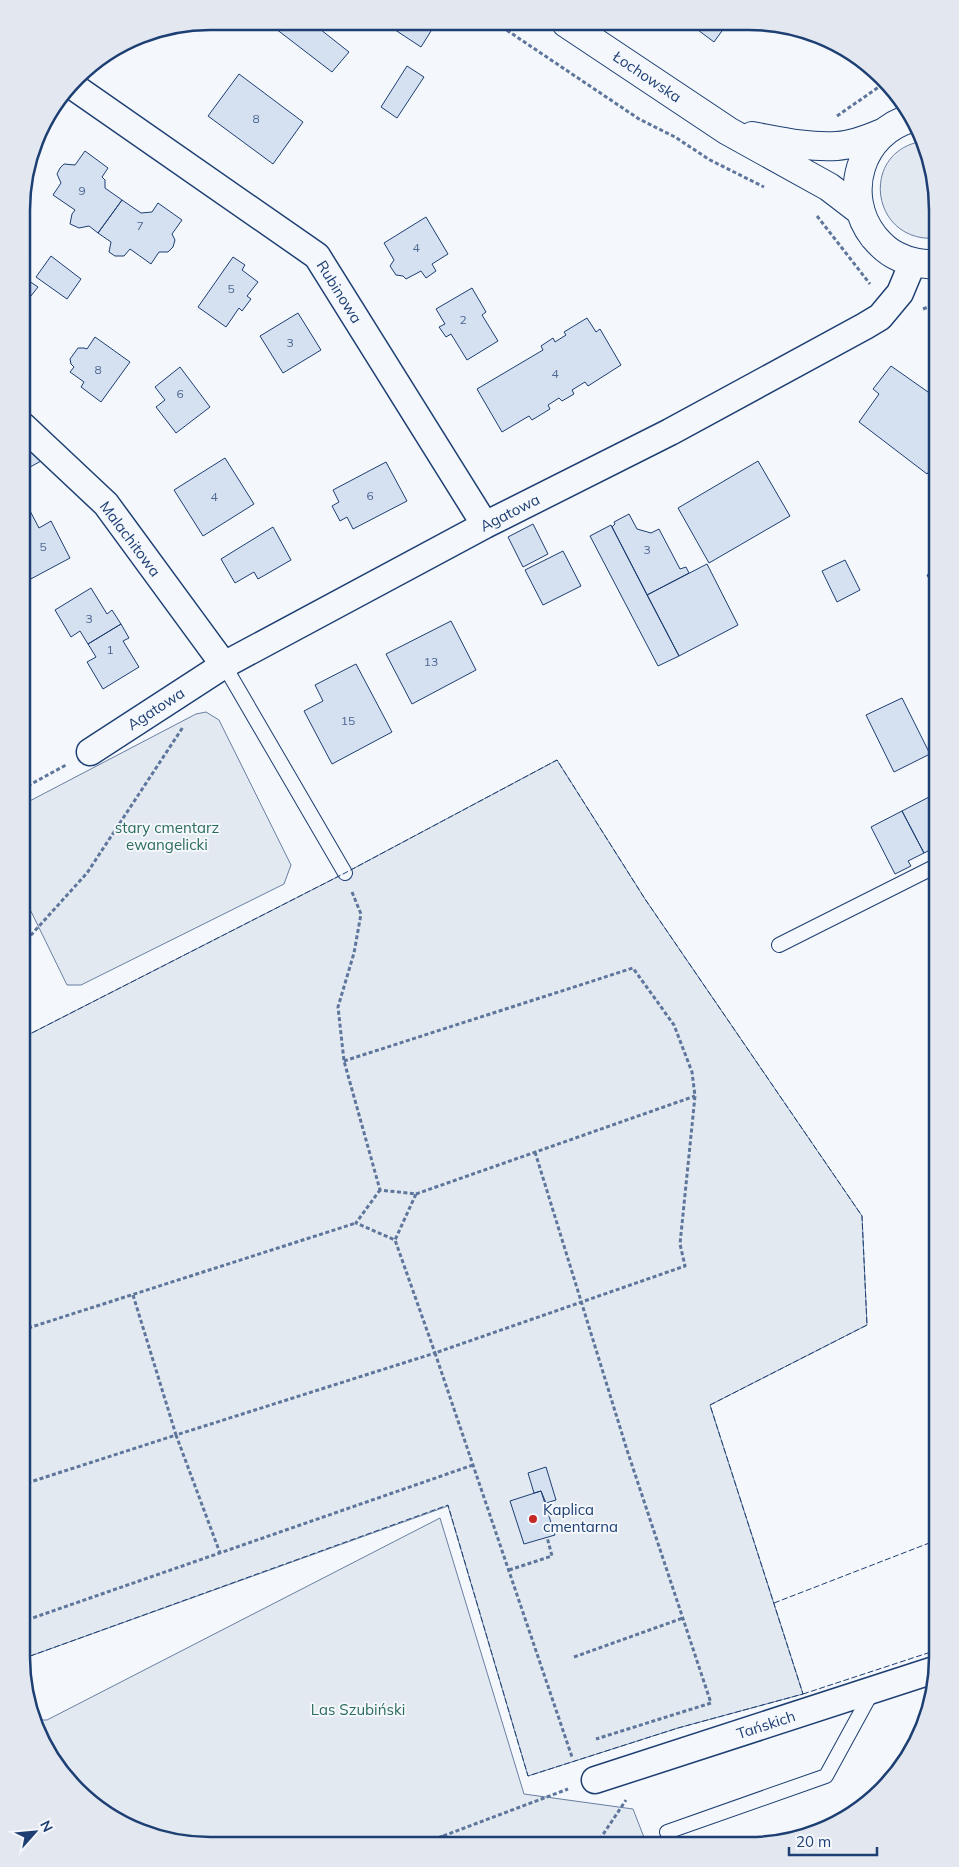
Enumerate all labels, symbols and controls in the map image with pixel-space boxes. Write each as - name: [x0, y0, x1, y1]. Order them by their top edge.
- street label: Łochowska: [609, 46, 685, 106]
- house number: 8: [252, 111, 260, 126]
- house number: 9: [78, 183, 86, 198]
- house number: 7: [136, 218, 144, 233]
- house number: 4: [412, 240, 420, 255]
- street label: Rubinowa: [313, 257, 366, 327]
- house number: 5: [227, 281, 235, 296]
- house number: 2: [459, 312, 467, 327]
- house number: 3: [286, 335, 294, 350]
- house number: 8: [94, 362, 102, 377]
- house number: 4: [551, 366, 559, 381]
- house number: 6: [176, 386, 184, 401]
- house number: 6: [366, 488, 374, 503]
- house number: 4: [210, 489, 218, 504]
- street label: Agatowa: [477, 489, 543, 536]
- street label: Malachitowa: [96, 497, 165, 580]
- house number: 5: [39, 539, 47, 554]
- house number: 3: [643, 542, 651, 557]
- house number: 3: [85, 611, 93, 626]
- house number: 1: [106, 642, 114, 657]
- house number: 13: [424, 654, 438, 669]
- street label: Agatowa: [123, 683, 188, 734]
- house number: 15: [341, 713, 355, 728]
- park label: stary cmentarz ewangelicki: [115, 818, 219, 854]
- place label: Kaplica cmentarna: [543, 1500, 618, 1536]
- marker: Kaplica cmentarna: [527, 1513, 539, 1525]
- park label: Las Szubiński: [311, 1700, 405, 1719]
- street label: Tańskich: [734, 1706, 798, 1743]
- north arrow: [10, 1807, 60, 1857]
- text: N: [36, 1817, 57, 1835]
- scale bar: [789, 1824, 876, 1856]
- text: 20 m: [796, 1832, 831, 1851]

